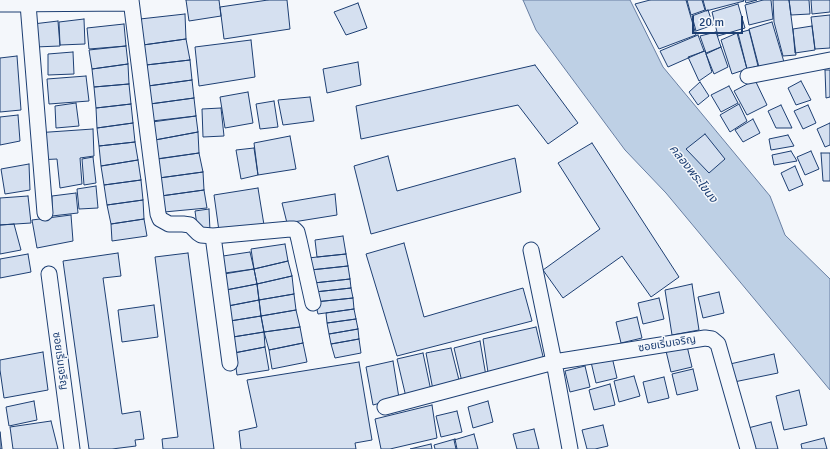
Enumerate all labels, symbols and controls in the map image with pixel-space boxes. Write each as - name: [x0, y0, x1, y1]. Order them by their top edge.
- scale bar: [694, 8, 745, 34]
- text: 20 m: [699, 15, 724, 30]
- water label: คลองพระโขนง: [666, 142, 720, 206]
- street label: ซอยเริ่มเจริญ: [49, 331, 71, 391]
- street label: ซอยเริ่มเจริญ: [637, 333, 697, 355]

